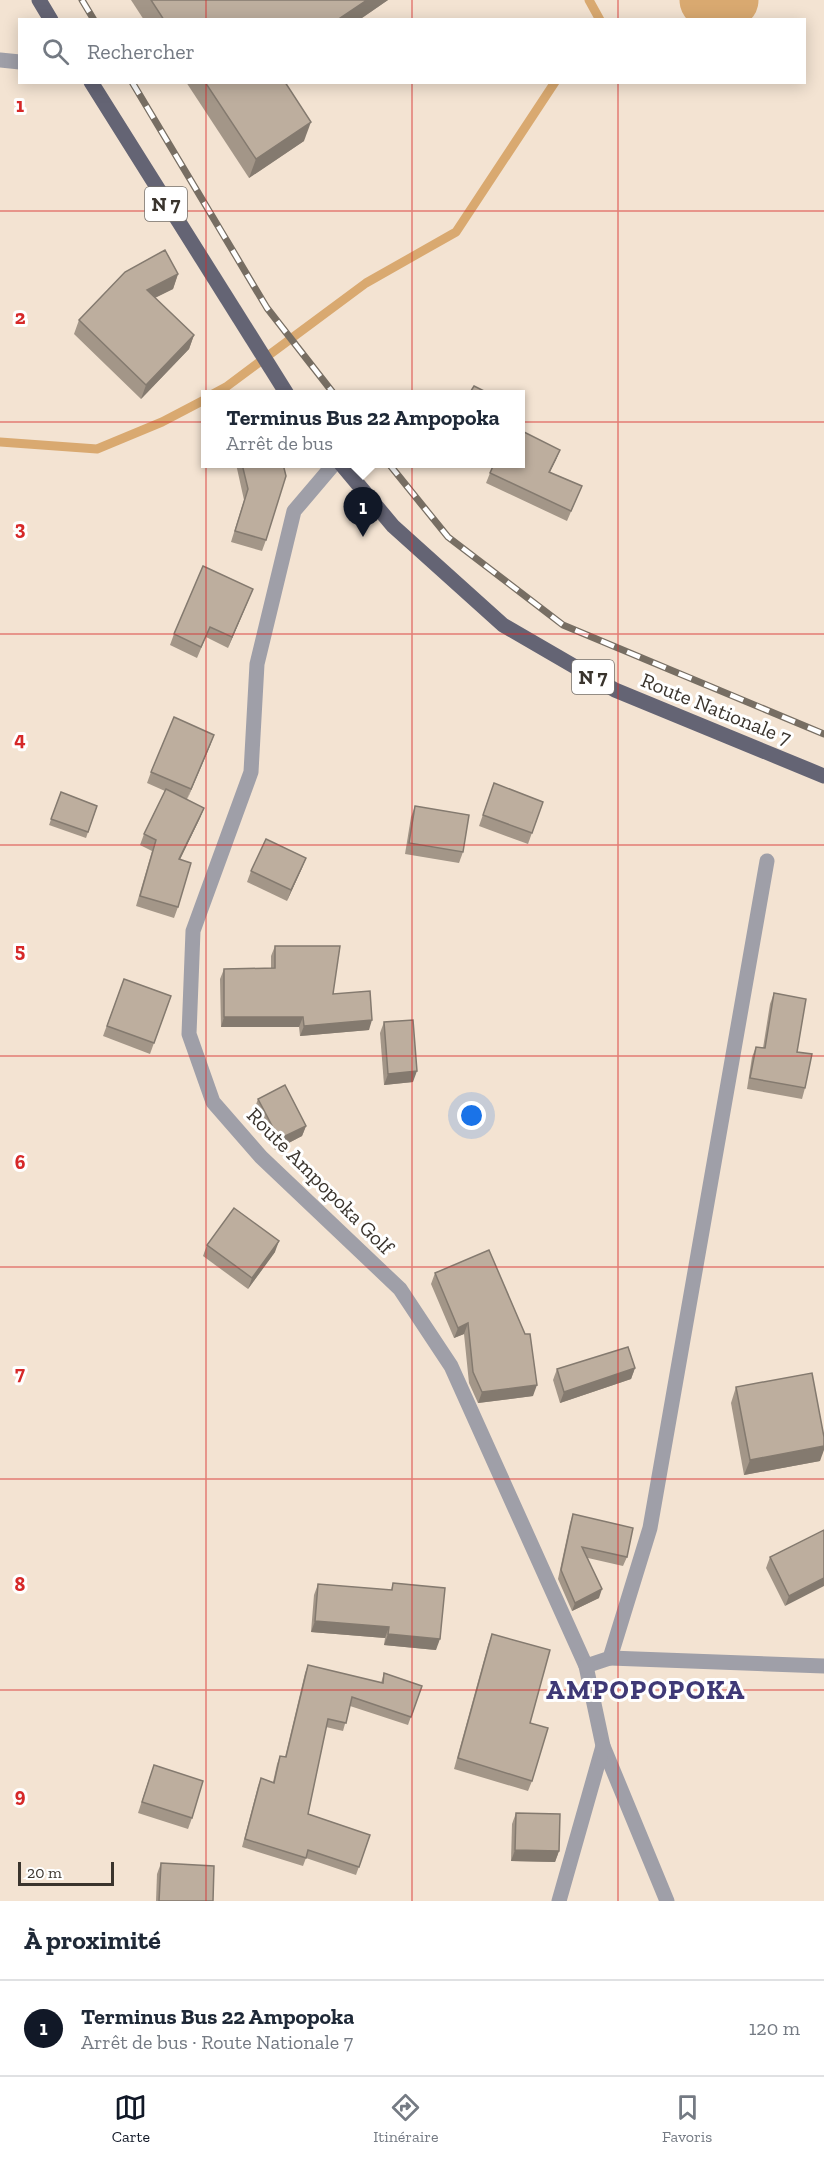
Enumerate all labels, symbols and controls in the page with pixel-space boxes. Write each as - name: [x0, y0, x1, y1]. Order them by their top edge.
- search box: [18, 18, 806, 84]
- icon: search: [39, 35, 72, 68]
- text: Rechercher: [87, 38, 195, 65]
- text: 1: [16, 93, 24, 117]
- road number: N 7: [145, 187, 187, 221]
- text: 2: [15, 305, 26, 329]
- popup: [201, 390, 525, 468]
- text: Terminus Bus 22 Ampopoka: [226, 404, 500, 431]
- text: Arrêt de bus: [226, 431, 333, 455]
- pin: 1: [344, 488, 382, 537]
- text: 3: [15, 516, 26, 540]
- road number: N 7: [572, 660, 614, 694]
- street label: Route Nationale 7: [638, 667, 795, 750]
- text: 4: [14, 727, 26, 751]
- text: 5: [15, 938, 25, 962]
- your location: [457, 1101, 486, 1130]
- street label: Route Ampopoka Golf: [242, 1102, 400, 1260]
- text: 6: [15, 1150, 26, 1174]
- text: 7: [15, 1361, 25, 1385]
- text: 8: [15, 1572, 26, 1596]
- district label: AMPOPOPOKA: [546, 1674, 746, 1706]
- text: 9: [15, 1783, 26, 1807]
- scale bar: [18, 1859, 114, 1886]
- text: 20 m: [27, 1863, 62, 1882]
- text: À proximité: [24, 1924, 161, 1956]
- text: Terminus Bus 22 Ampopoka: [81, 2003, 354, 2030]
- text: 1: [39, 2016, 48, 2040]
- text: 120 m: [749, 2016, 800, 2040]
- text: Arrêt de bus · Route Nationale 7: [81, 2030, 353, 2054]
- tab: Carte: [112, 2091, 150, 2146]
- tab: Itinéraire: [373, 2091, 439, 2146]
- tab: Favoris: [662, 2091, 712, 2146]

